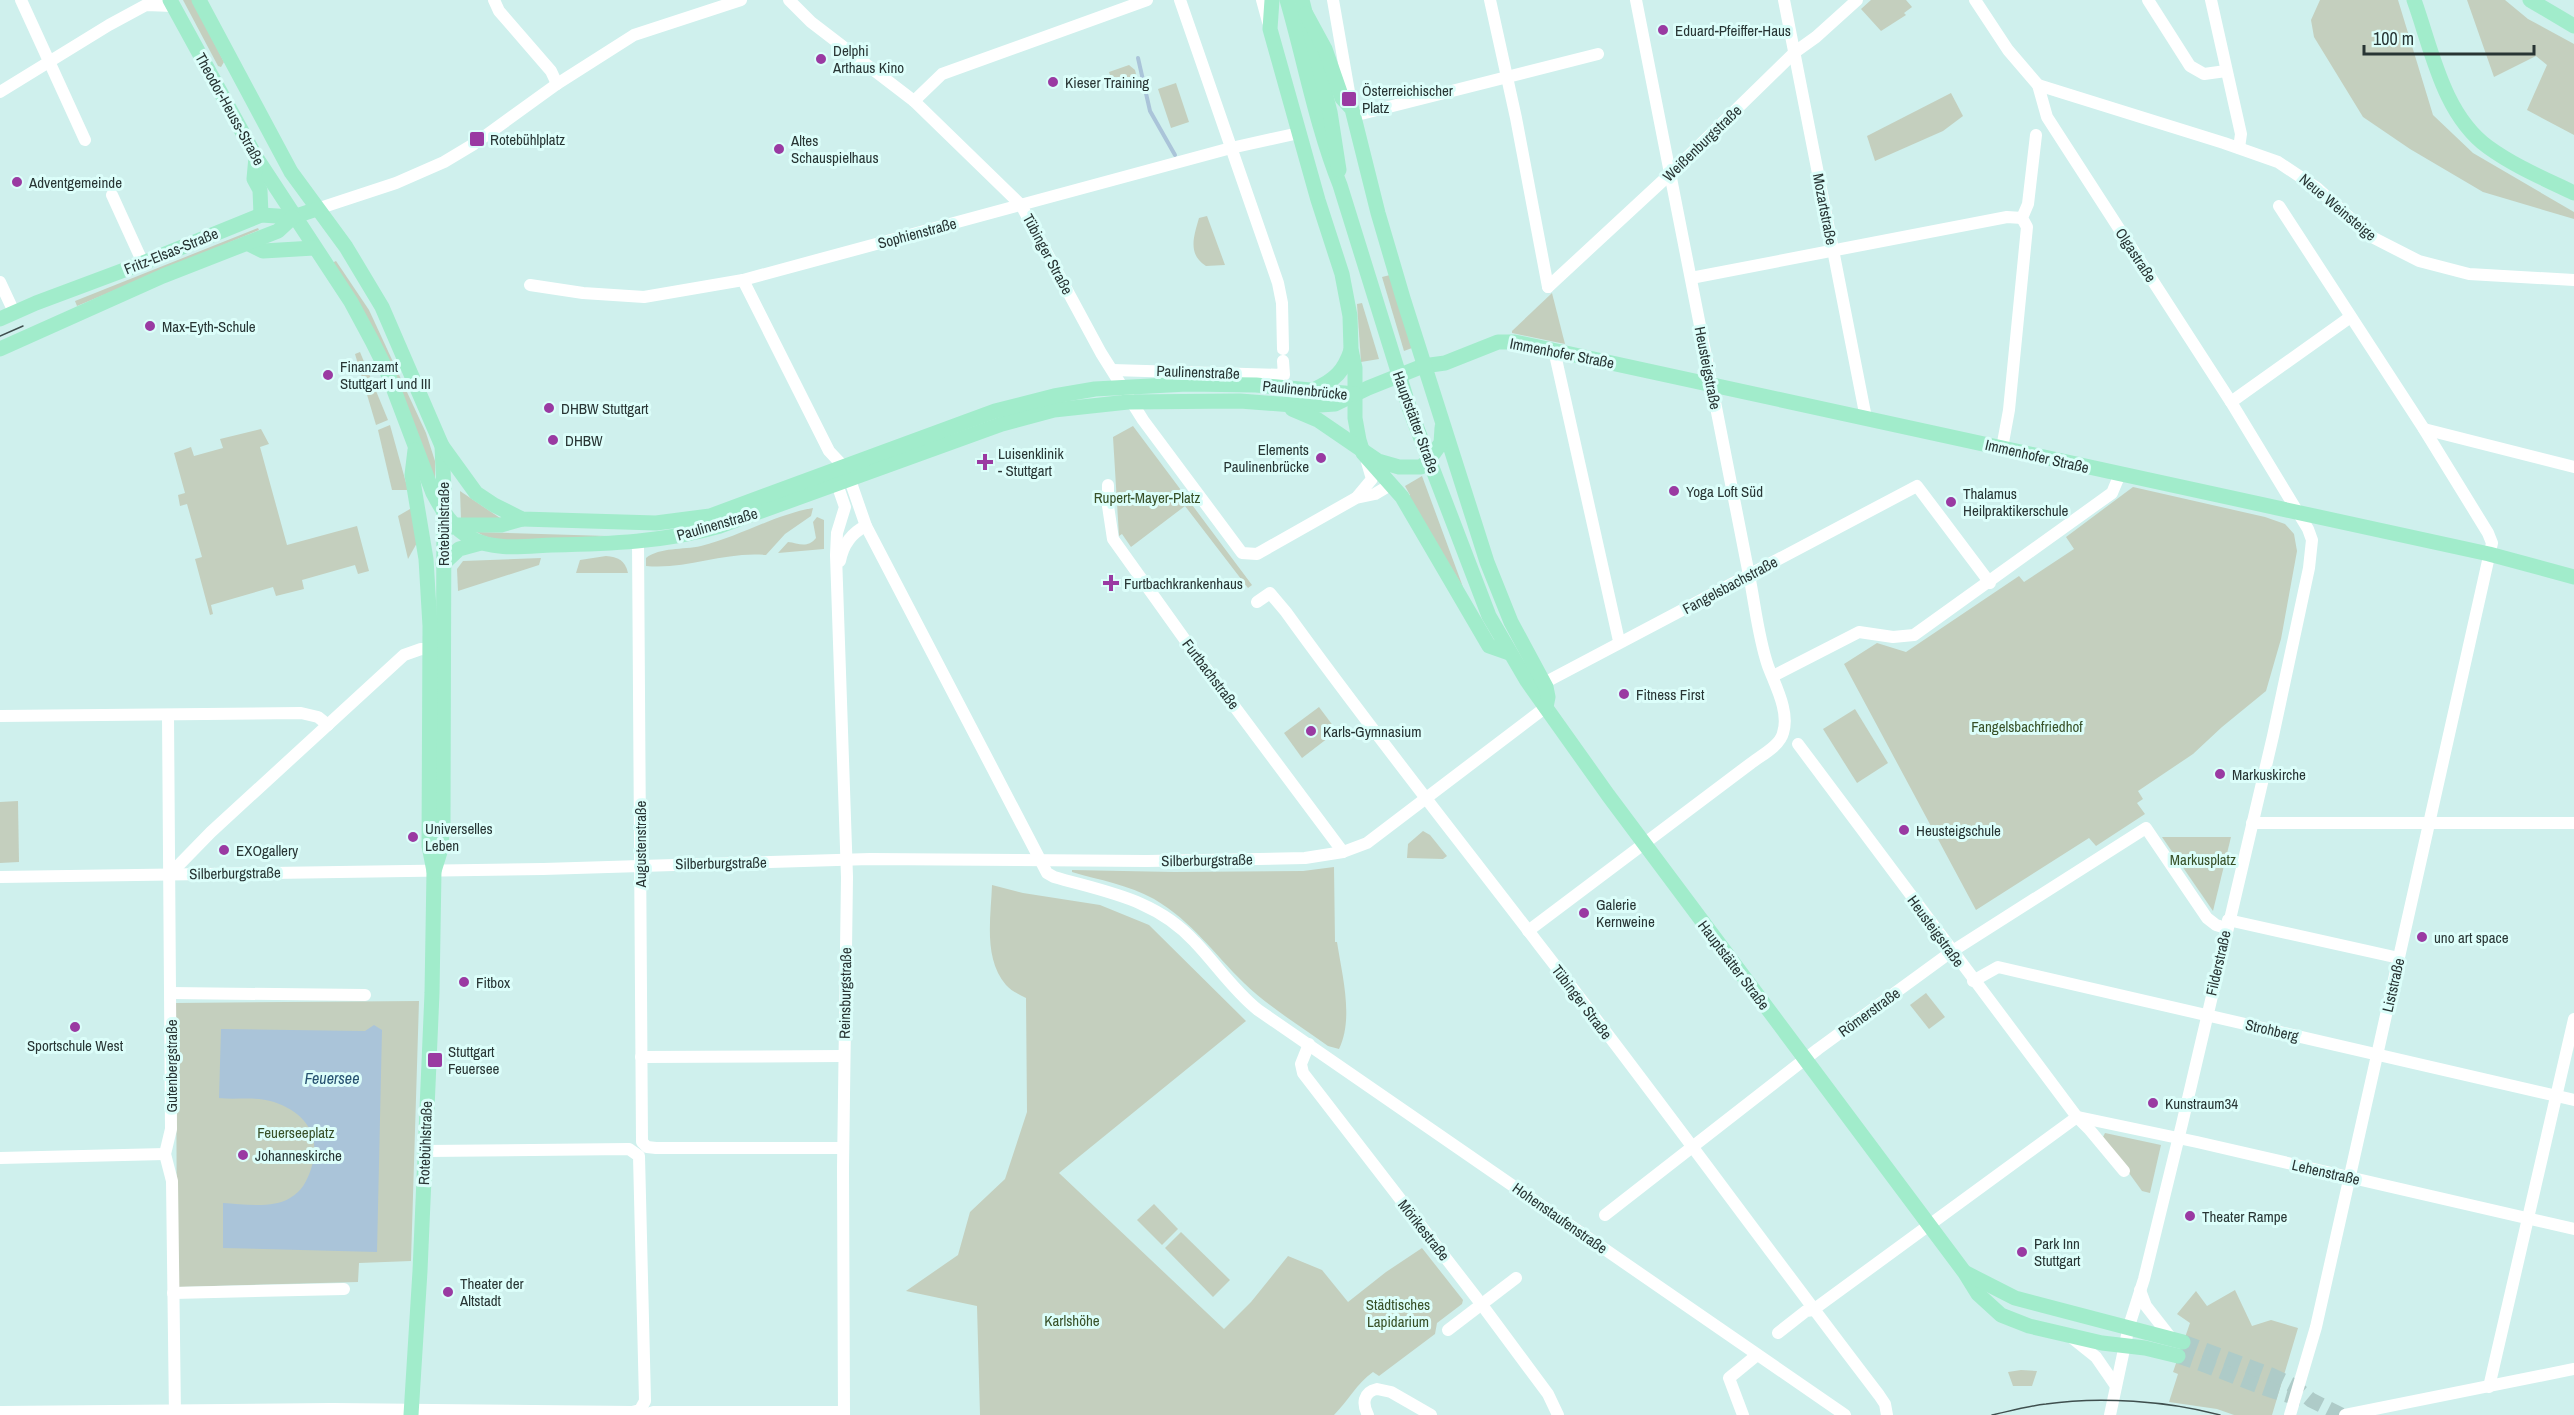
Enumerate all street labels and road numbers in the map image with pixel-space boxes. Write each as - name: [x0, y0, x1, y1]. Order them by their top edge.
- street label: Theodor-Heuss-Straße: [190, 49, 270, 169]
- street label: Weißenburgstraße: [1658, 100, 1746, 186]
- street label: Neue Weinsteige: [2295, 168, 2381, 246]
- street label: Mozartstraße: [1808, 171, 1842, 247]
- street label: Tübinger Straße: [1018, 210, 1078, 298]
- street label: Sophienstraße: [875, 212, 959, 254]
- street label: Fritz-Elsas-Straße: [121, 223, 221, 279]
- street label: Olgastraße: [2111, 224, 2161, 286]
- street label: Heusteigstraße: [1690, 325, 1726, 411]
- street label: Immenhofer Straße: [1508, 333, 1616, 373]
- street label: Paulinenstraße: [1156, 360, 1240, 384]
- street label: Hauptstätter Straße: [1388, 368, 1444, 476]
- street label: Paulinenbrücke: [1261, 375, 1349, 405]
- street label: Immenhofer Straße: [1983, 434, 2091, 478]
- street label: Rotebühlstraße: [433, 482, 454, 566]
- street label: Paulinenstraße: [674, 502, 760, 546]
- street label: Fangelsbachstraße: [1679, 551, 1781, 619]
- street label: Furtbachstraße: [1178, 634, 1245, 714]
- street label: Augustenstraße: [630, 800, 651, 888]
- street label: Silberburgstraße: [1161, 849, 1253, 871]
- street label: Silberburgstraße: [675, 852, 767, 874]
- street label: Silberburgstraße: [189, 862, 281, 884]
- street label: Heusteigstraße: [1903, 891, 1969, 971]
- street label: Hauptstätter Straße: [1693, 916, 1775, 1014]
- street label: Filderstraße: [2200, 928, 2236, 998]
- street label: Reinsburgstraße: [834, 947, 856, 1039]
- street label: Liststraße: [2377, 956, 2409, 1014]
- street label: Tübinger Straße: [1547, 960, 1617, 1044]
- street label: Römerstraße: [1834, 982, 1904, 1042]
- street label: Strohberg: [2243, 1014, 2301, 1046]
- street label: Gutenbergstraße: [161, 1019, 182, 1113]
- street label: Rotebühlstraße: [413, 1100, 437, 1185]
- street label: Lehenstraße: [2290, 1154, 2362, 1190]
- street label: Hohenstaufenstraße: [1508, 1177, 1612, 1259]
- street label: Mörikestraße: [1393, 1195, 1455, 1265]

